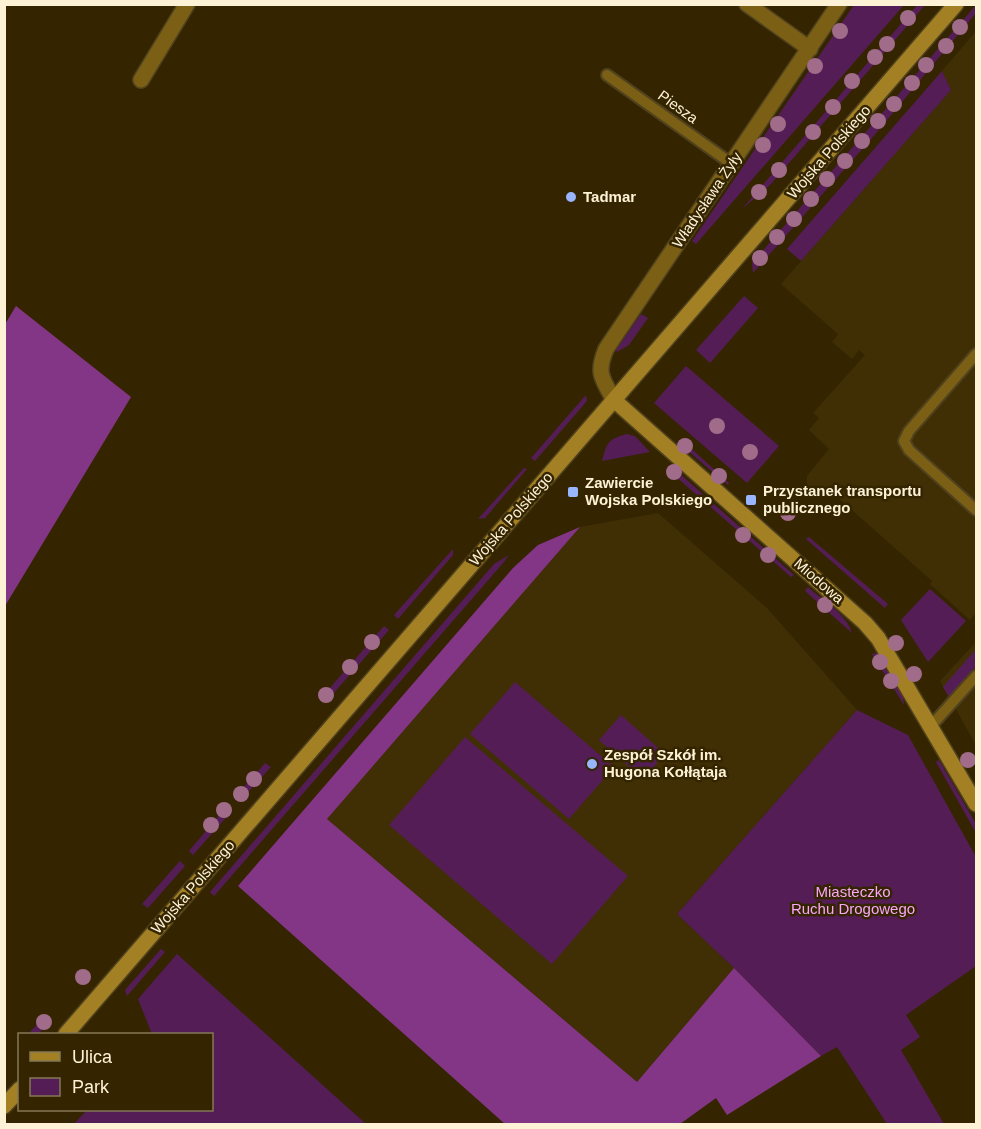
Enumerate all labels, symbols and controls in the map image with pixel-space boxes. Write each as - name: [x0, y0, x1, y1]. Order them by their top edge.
- street label: Piesza: [655, 86, 702, 127]
- street label: Wojska Polskiego: [783, 102, 874, 202]
- street label: Władysława Żyły: [668, 148, 745, 251]
- place label: Tadmar: [583, 188, 636, 205]
- marker: Tadmar: [564, 190, 578, 204]
- street label: Wojska Polskiego: [465, 469, 556, 569]
- place label: Zawiercie Wojska Polskiego: [585, 474, 712, 508]
- place label: Przystanek transportu publicznego: [763, 482, 921, 516]
- marker: Zawiercie Wojska Polskiego: [566, 485, 580, 499]
- marker: Przystanek transportu publicznego: [744, 493, 758, 507]
- street label: Miodowa: [791, 555, 848, 607]
- place label: Zespół Szkół im. Hugona Kołłątaja: [604, 746, 727, 780]
- marker: Zespół Szkół im. Hugona Kołłątaja: [585, 757, 599, 771]
- street label: Wojska Polskiego: [147, 837, 238, 937]
- park label: Miasteczko Ruchu Drogowego: [791, 883, 915, 917]
- legend: [18, 1033, 213, 1111]
- text: Ulica: [72, 1047, 113, 1067]
- text: Park: [72, 1077, 110, 1097]

